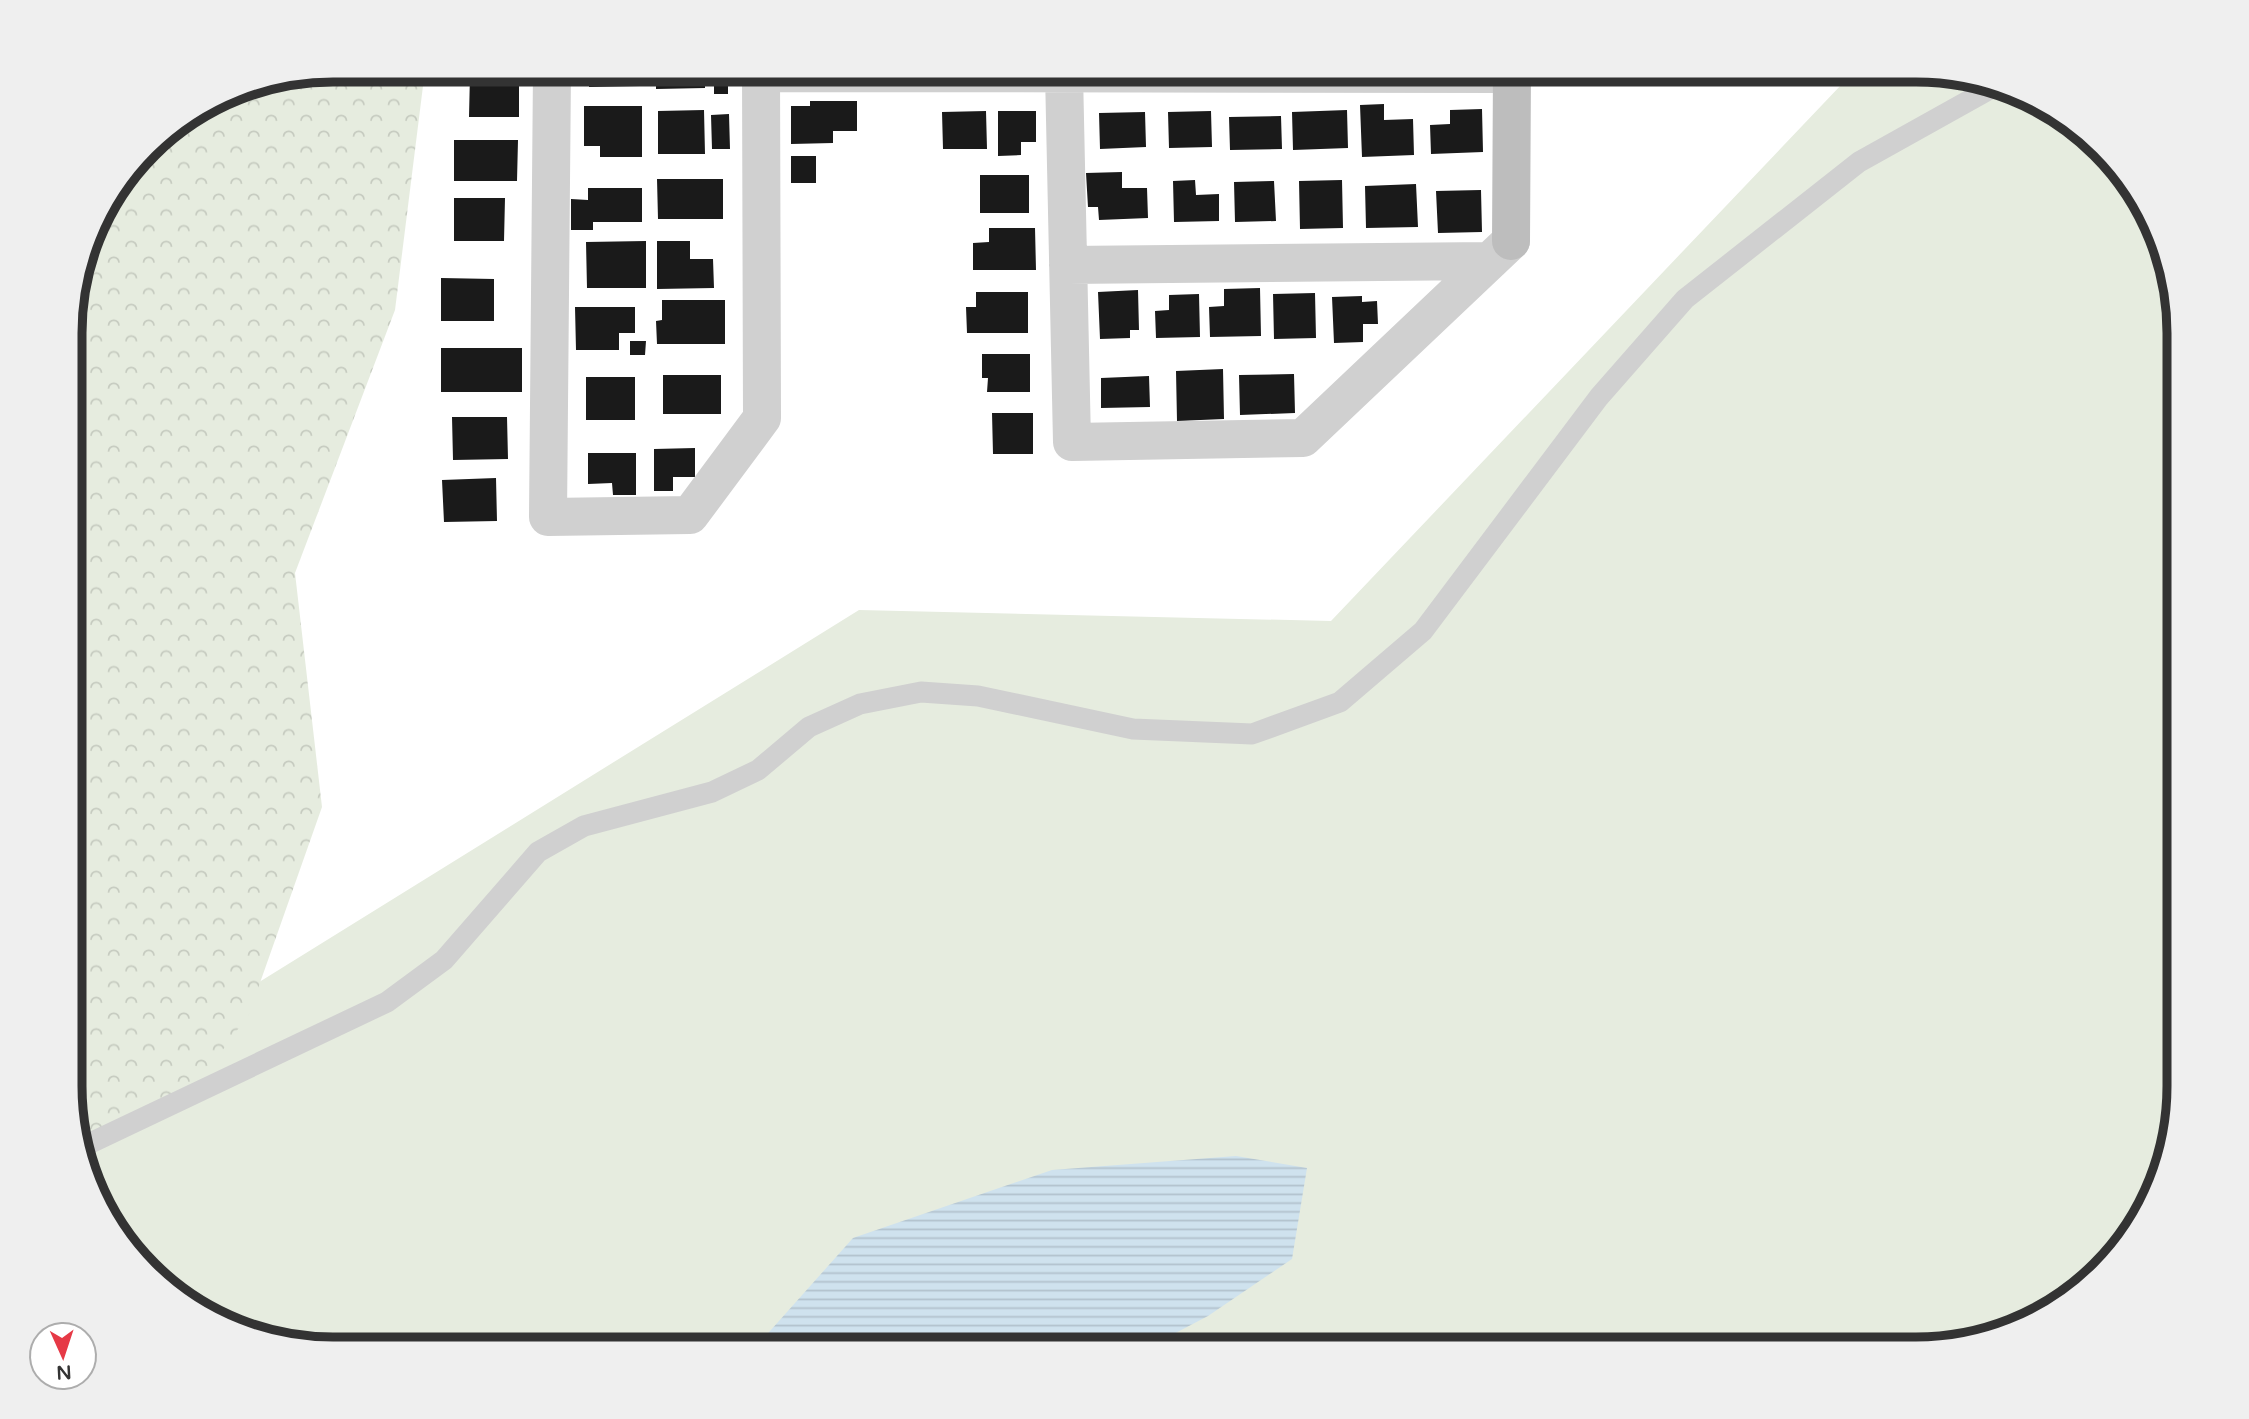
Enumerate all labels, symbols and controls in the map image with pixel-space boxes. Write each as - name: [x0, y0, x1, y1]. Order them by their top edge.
- north arrow: [28, 1321, 98, 1391]
- text: N: [56, 1361, 72, 1383]

